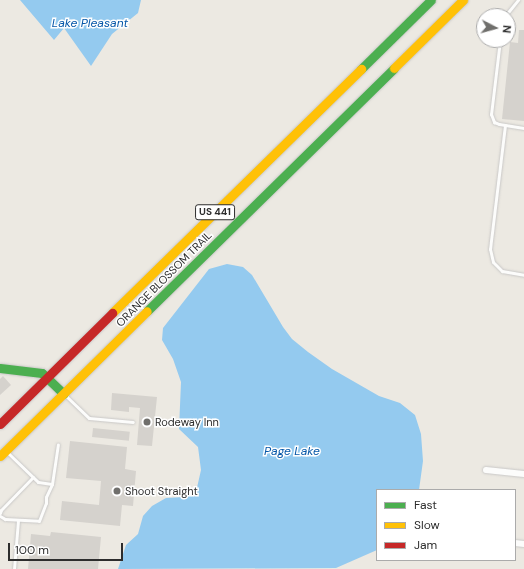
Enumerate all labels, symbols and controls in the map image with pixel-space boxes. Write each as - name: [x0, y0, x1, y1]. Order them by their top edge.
- north arrow: [476, 8, 516, 48]
- water label: Lake Pleasant: [52, 17, 128, 31]
- text: N: [500, 24, 514, 34]
- road number: US 441: [195, 204, 235, 220]
- street label: ORANGE BLOSSOM TRAIL: [114, 229, 214, 329]
- place label: Rodeway Inn: [155, 415, 219, 429]
- marker: Rodeway Inn: [142, 417, 152, 427]
- water label: Page Lake: [264, 445, 320, 459]
- place label: Shoot Straight: [125, 484, 198, 498]
- marker: Shoot Straight: [112, 486, 122, 496]
- legend: [376, 489, 516, 561]
- text: Fast: [414, 497, 437, 513]
- text: Slow: [414, 517, 440, 533]
- scale bar: [10, 535, 125, 561]
- text: Jam: [414, 537, 437, 553]
- text: 100 m: [15, 542, 49, 558]

